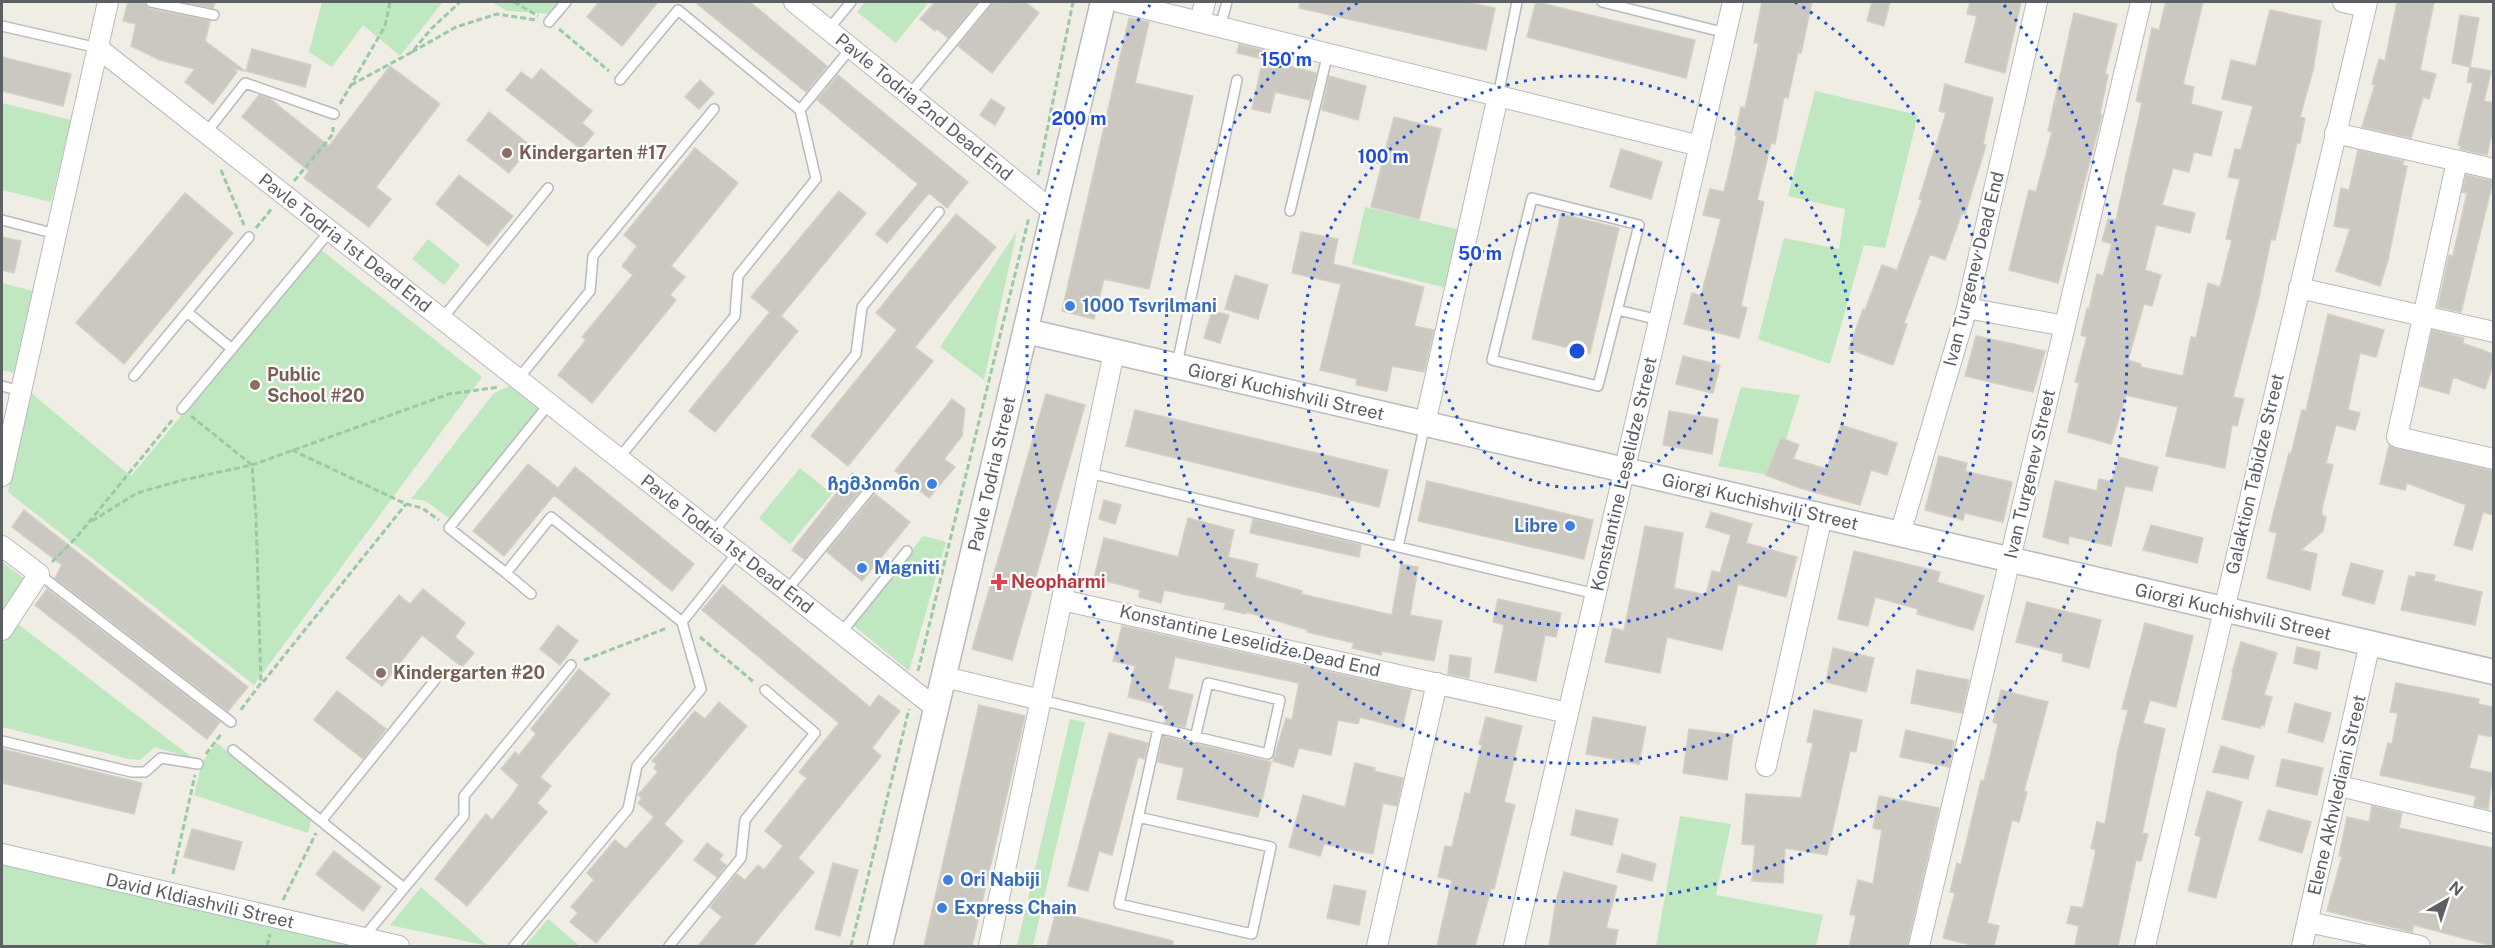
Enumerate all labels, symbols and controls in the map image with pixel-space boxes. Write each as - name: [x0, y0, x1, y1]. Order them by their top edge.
- street label: Pavle Todria 2nd Dead End: [832, 29, 1017, 185]
- text: 150 m: [1260, 49, 1312, 70]
- text: 200 m: [1052, 108, 1106, 129]
- place label: Kindergarten #17: [519, 142, 667, 163]
- marker: Kindergarten #17: [500, 146, 514, 160]
- text: 100 m: [1357, 146, 1409, 167]
- street label: Pavle Todria 1st Dead End: [255, 169, 436, 316]
- street label: Ivan Turgenev Dead End: [1939, 169, 2008, 369]
- text: 50 m: [1458, 243, 1502, 264]
- place label: 1000 Tsvrilmani: [1082, 295, 1217, 316]
- marker: 1000 Tsvrilmani: [1063, 299, 1077, 313]
- centre of rings: [1567, 341, 1587, 361]
- street label: Konstantine Leselidze Street: [1586, 355, 1661, 593]
- street label: Giorgi Kuchishvili Street: [1186, 359, 1386, 424]
- place label: Public School #20: [267, 364, 365, 406]
- street label: Galaktion Tabidze Street: [2221, 371, 2288, 577]
- marker: Public School #20: [248, 378, 262, 392]
- street label: Ivan Turgenev Street: [2000, 387, 2059, 561]
- street label: Pavle Todria Street: [963, 394, 1020, 553]
- street label: Giorgi Kuchishvili Street: [1660, 469, 1860, 534]
- street label: Pavle Todria 1st Dead End: [637, 470, 818, 617]
- place label: ჩემპიონი: [827, 473, 920, 494]
- marker: ჩემპიონი: [925, 477, 939, 491]
- place label: Libre: [1514, 515, 1558, 536]
- marker: Libre: [1563, 519, 1577, 533]
- place label: Magniti: [874, 557, 940, 578]
- marker: Magniti: [855, 561, 869, 575]
- place label: Neopharmi: [1011, 571, 1106, 592]
- marker: Neopharmi: [992, 575, 1006, 589]
- street label: Giorgi Kuchishvili Street: [2133, 579, 2333, 644]
- street label: Konstantine Leselidze Dead End: [1118, 600, 1383, 681]
- place label: Kindergarten #20: [393, 662, 545, 683]
- marker: Kindergarten #20: [374, 666, 388, 680]
- street label: Elene Akhvlediani Street: [2303, 693, 2370, 897]
- street label: David Kldiashvili Street: [104, 869, 296, 932]
- place label: Ori Nabiji: [960, 869, 1040, 890]
- north arrow: [2417, 870, 2477, 930]
- marker: Ori Nabiji: [941, 873, 955, 887]
- text: N: [2445, 877, 2467, 900]
- place label: Express Chain: [954, 897, 1077, 918]
- marker: Express Chain: [935, 901, 949, 915]

